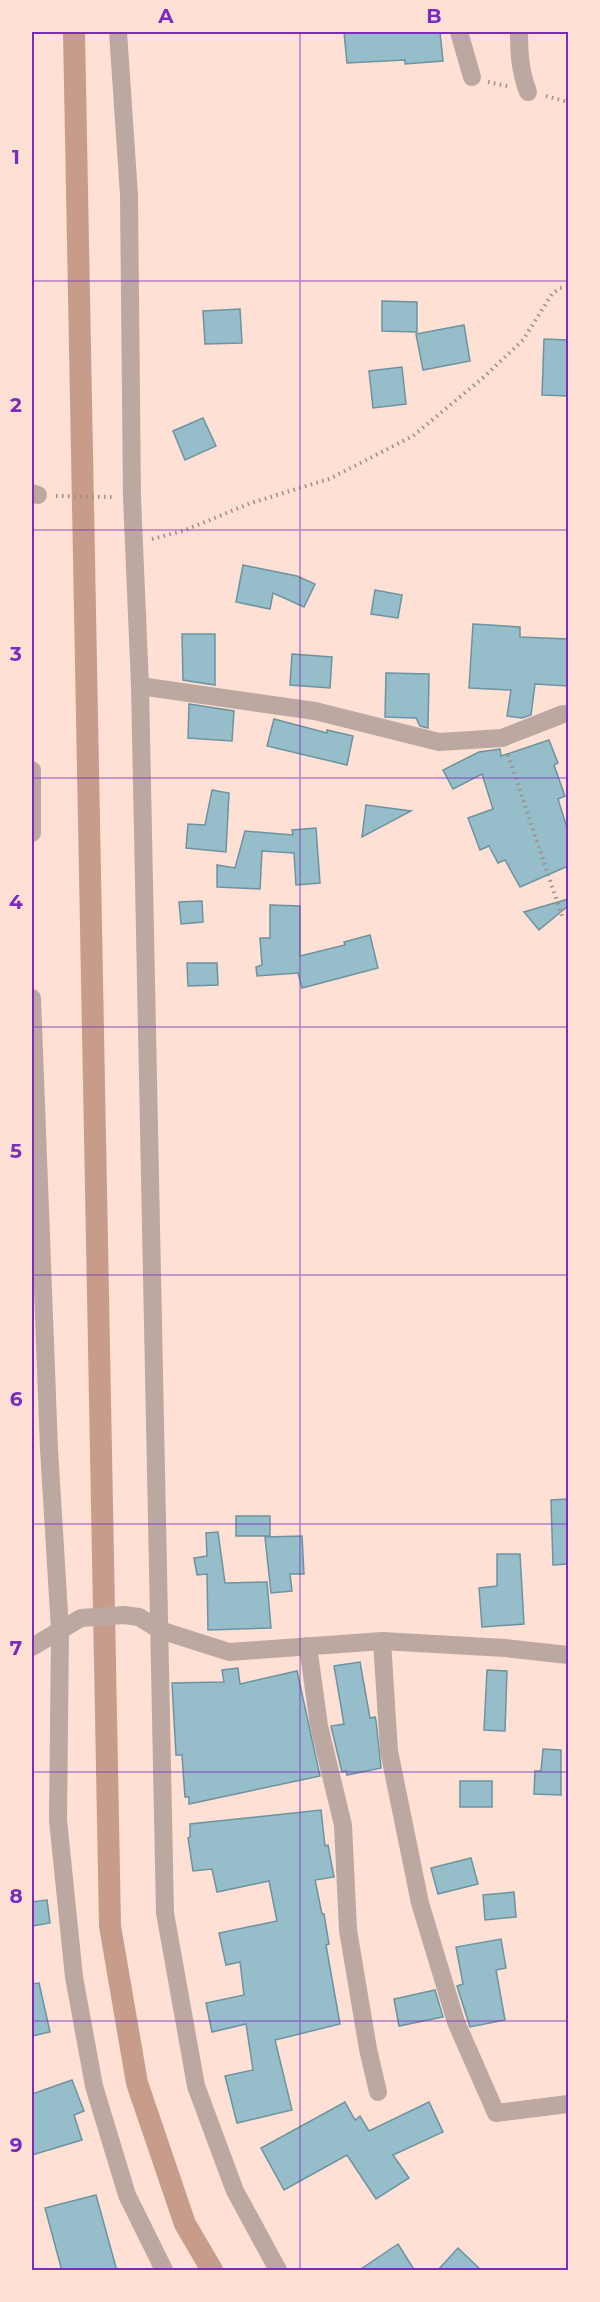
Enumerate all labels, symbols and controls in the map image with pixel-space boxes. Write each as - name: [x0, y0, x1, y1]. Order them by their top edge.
- text: A: [157, 4, 174, 28]
- text: B: [426, 4, 442, 28]
- text: 1: [12, 145, 20, 169]
- text: 2: [10, 393, 22, 417]
- text: 3: [9, 642, 22, 666]
- text: 4: [9, 890, 23, 914]
- text: 5: [10, 1139, 22, 1163]
- text: 6: [10, 1387, 23, 1411]
- text: 7: [10, 1636, 22, 1660]
- text: 8: [9, 1884, 23, 1908]
- text: 9: [10, 2133, 22, 2157]

